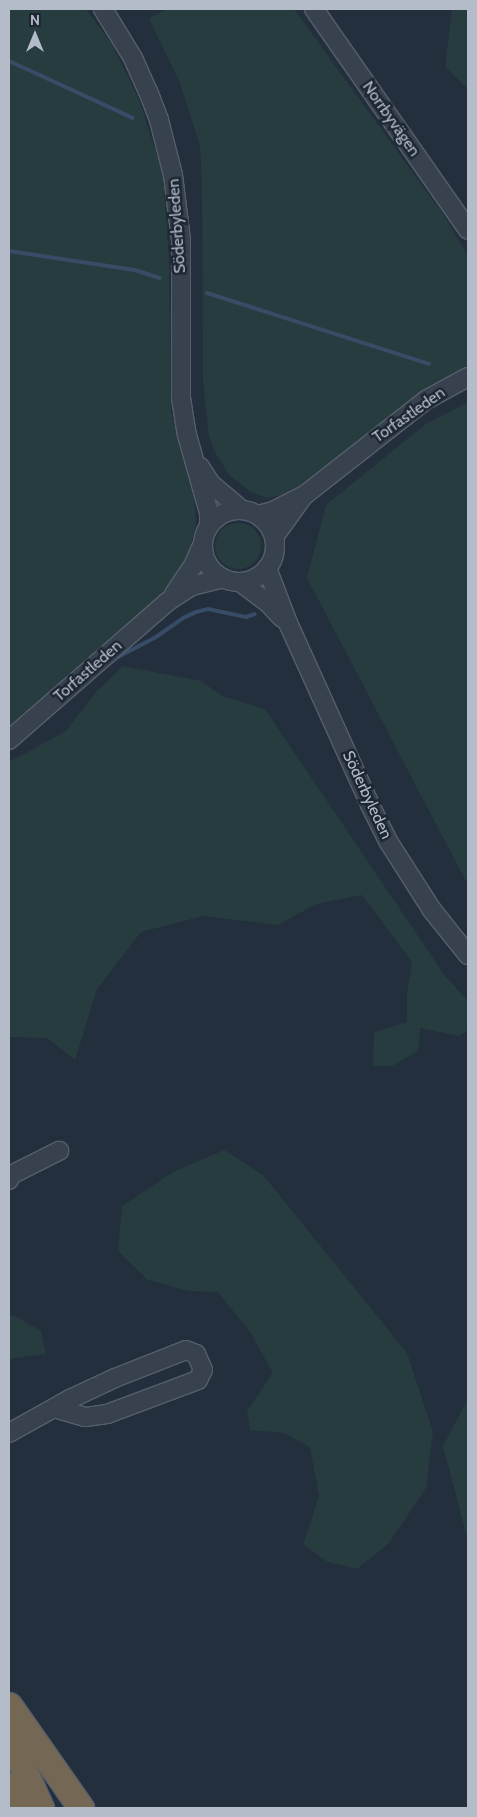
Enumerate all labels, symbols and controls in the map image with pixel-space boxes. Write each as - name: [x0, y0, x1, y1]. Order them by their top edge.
- north arrow: [10, 10, 60, 60]
- text: N: [30, 11, 40, 29]
- street label: Norrbyvägen: [358, 78, 424, 160]
- street label: Söderbyleden: [164, 178, 190, 274]
- street label: Torfastleden: [369, 383, 449, 447]
- street label: Torfastleden: [50, 636, 126, 706]
- street label: Söderbyleden: [338, 748, 396, 842]

